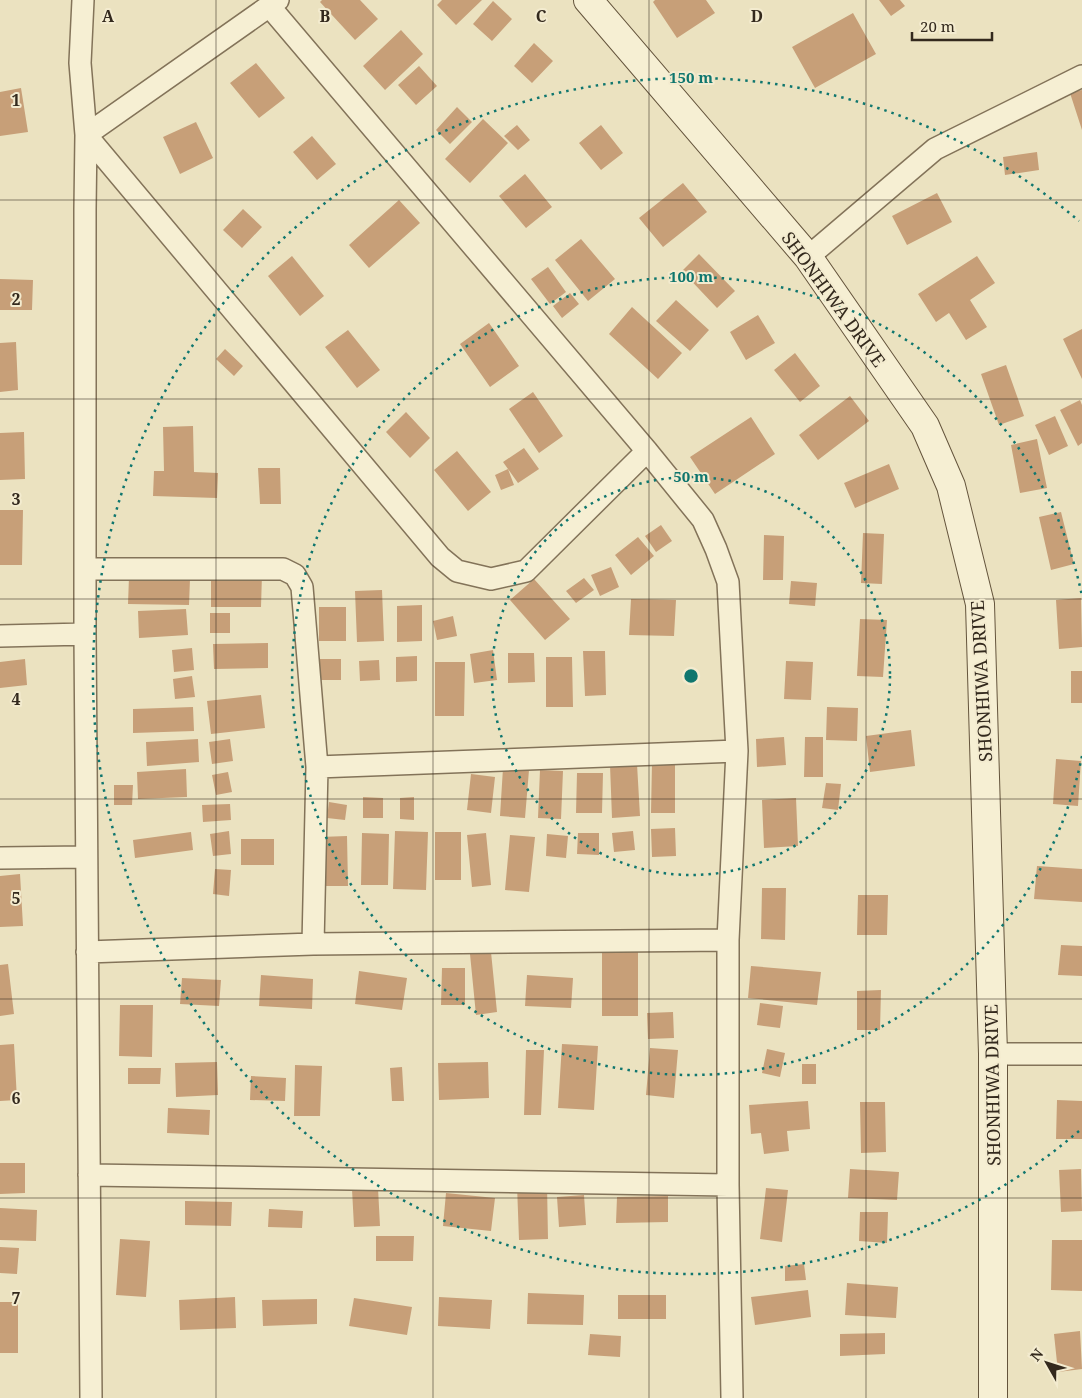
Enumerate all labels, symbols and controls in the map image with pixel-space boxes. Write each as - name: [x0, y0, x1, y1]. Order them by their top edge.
- text: A: [102, 5, 115, 27]
- text: B: [320, 5, 331, 27]
- text: C: [536, 5, 547, 27]
- text: D: [751, 5, 763, 27]
- scale bar: [912, 10, 992, 42]
- text: 20 m: [920, 16, 955, 36]
- text: 150 m: [669, 67, 713, 87]
- text: 1: [11, 89, 21, 111]
- street label: SHONHIWA DRIVE: [777, 226, 891, 372]
- text: 100 m: [669, 266, 713, 286]
- text: 2: [11, 288, 21, 310]
- text: 50 m: [673, 466, 709, 486]
- text: 3: [11, 488, 21, 510]
- street label: SHONHIWA DRIVE: [965, 600, 997, 762]
- centre of rings: [682, 667, 700, 685]
- text: 4: [11, 688, 21, 710]
- text: 5: [11, 887, 21, 909]
- street label: SHONHIWA DRIVE: [979, 1004, 1005, 1166]
- text: 6: [11, 1087, 21, 1109]
- text: 7: [11, 1287, 21, 1309]
- north arrow: [1022, 1338, 1072, 1388]
- text: N: [1026, 1344, 1047, 1365]

